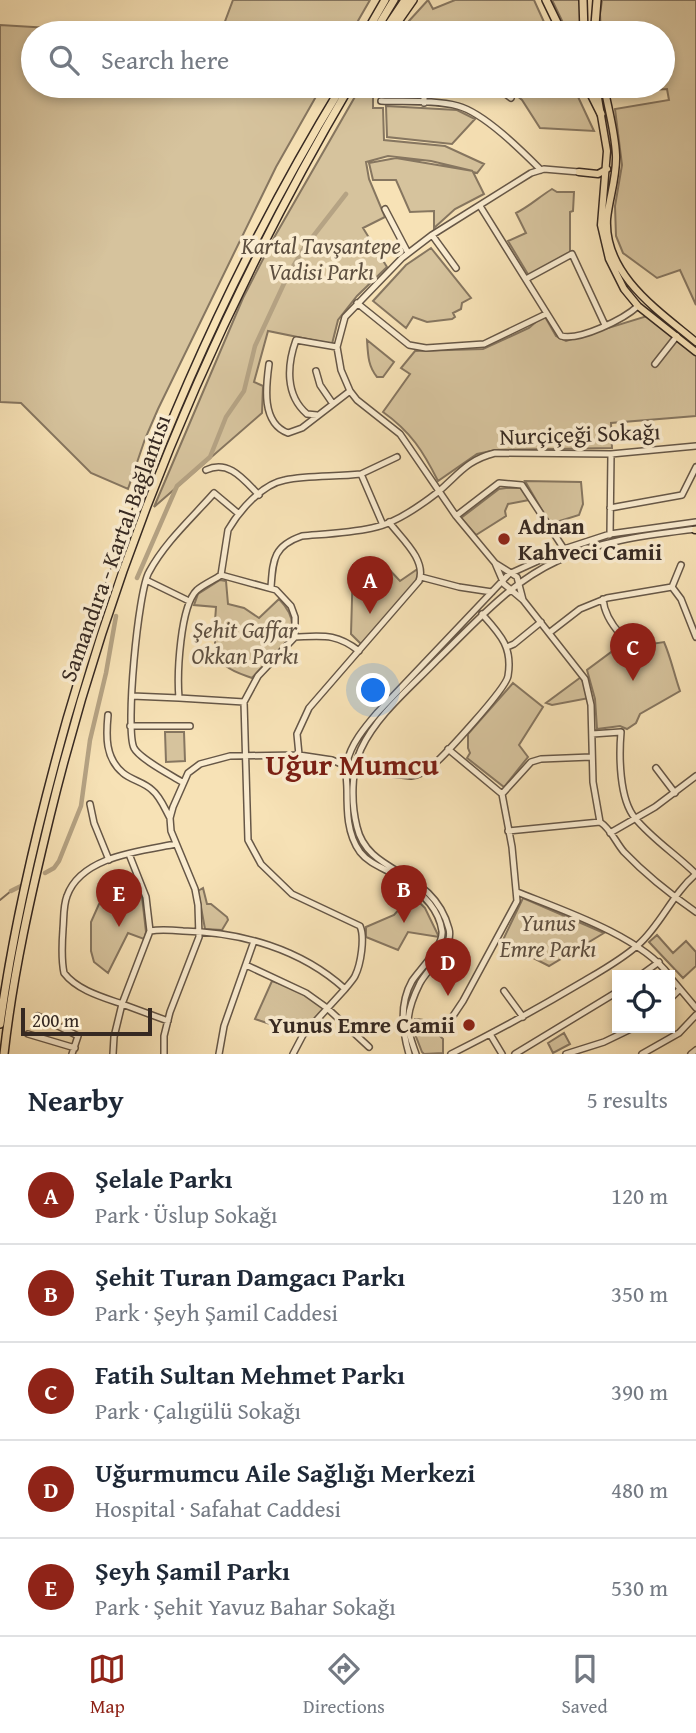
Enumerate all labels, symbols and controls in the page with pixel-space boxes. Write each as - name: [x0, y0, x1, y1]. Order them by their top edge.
- search box: [21, 21, 675, 98]
- text: Search here: [101, 40, 229, 79]
- icon: search: [45, 41, 83, 79]
- park label: Kartal Tavşantepe Vadisi Parkı: [240, 229, 401, 288]
- street label: Samandıra - Kartal Bağlantısı: [51, 410, 178, 686]
- street label: Nurçiçeği Sokağı: [499, 414, 661, 453]
- place label: Adnan Kahveci Camii: [518, 509, 662, 568]
- marker: Adnan Kahveci Camii: [496, 531, 512, 547]
- pin: A: [347, 556, 393, 614]
- park label: Şehit Gaffar Okkan Parkı: [191, 613, 299, 672]
- pin: C: [610, 623, 656, 681]
- your location: [356, 673, 390, 707]
- district label: Uğur Mumcu: [265, 742, 439, 786]
- pin: B: [381, 865, 427, 923]
- pin: E: [96, 869, 142, 927]
- park label: Yunus Emre Parkı: [499, 906, 596, 965]
- pin: D: [425, 938, 471, 996]
- map controls: [612, 970, 675, 1033]
- button: locate: [612, 970, 675, 1033]
- scale bar: [21, 1005, 152, 1037]
- text: 200 m: [32, 1006, 79, 1034]
- place label: Yunus Emre Camii: [268, 1008, 455, 1041]
- marker: Yunus Emre Camii: [461, 1017, 477, 1033]
- text: Nearby: [28, 1078, 124, 1122]
- text: 5 results: [587, 1083, 668, 1116]
- text: Şelale Parkı: [95, 1159, 233, 1198]
- text: A: [44, 1179, 58, 1212]
- text: 120 m: [611, 1179, 668, 1212]
- text: Park · Üslup Sokağı: [95, 1198, 277, 1231]
- text: Şehit Turan Damgacı Parkı: [95, 1257, 405, 1296]
- text: B: [44, 1277, 58, 1310]
- text: 350 m: [611, 1277, 668, 1310]
- text: Park · Şeyh Şamil Caddesi: [95, 1296, 338, 1329]
- text: Fatih Sultan Mehmet Parkı: [95, 1355, 405, 1394]
- text: C: [44, 1375, 58, 1408]
- text: 390 m: [611, 1375, 668, 1408]
- text: Park · Çalıgülü Sokağı: [95, 1394, 301, 1427]
- text: Uğurmumcu Aile Sağlığı Merkezi: [95, 1453, 475, 1492]
- text: D: [44, 1473, 58, 1506]
- text: 480 m: [611, 1473, 668, 1506]
- text: Hospital · Safahat Caddesi: [95, 1492, 341, 1525]
- text: Şeyh Şamil Parkı: [95, 1551, 290, 1590]
- text: E: [45, 1571, 57, 1604]
- text: 530 m: [611, 1571, 668, 1604]
- text: Park · Şehit Yavuz Bahar Sokağı: [95, 1590, 396, 1623]
- tab: Map: [88, 1650, 126, 1720]
- tab: Directions: [303, 1650, 385, 1720]
- tab: Saved: [562, 1650, 608, 1720]

